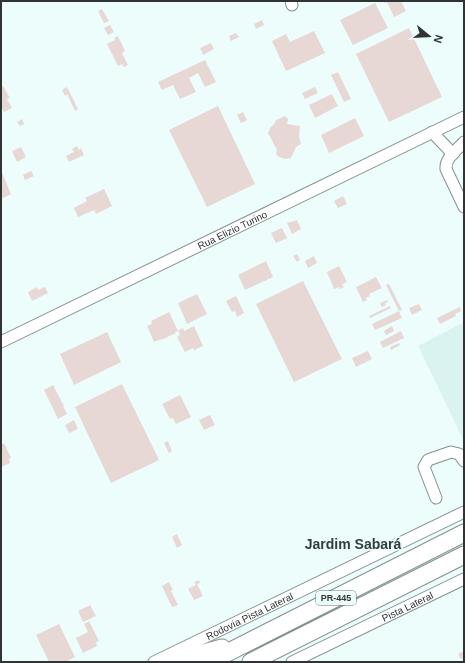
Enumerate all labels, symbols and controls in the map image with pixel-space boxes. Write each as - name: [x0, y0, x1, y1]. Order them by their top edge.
- north arrow: [409, 16, 449, 56]
- text: N: [432, 33, 445, 45]
- street label: Rua Elizio Turino: [196, 208, 269, 252]
- district label: Jardim Sabará: [305, 536, 401, 552]
- street label: Pista Lateral: [380, 590, 435, 624]
- street label: Rodovia Pista Lateral: [204, 591, 295, 642]
- road number: PR-445: [316, 591, 356, 605]

